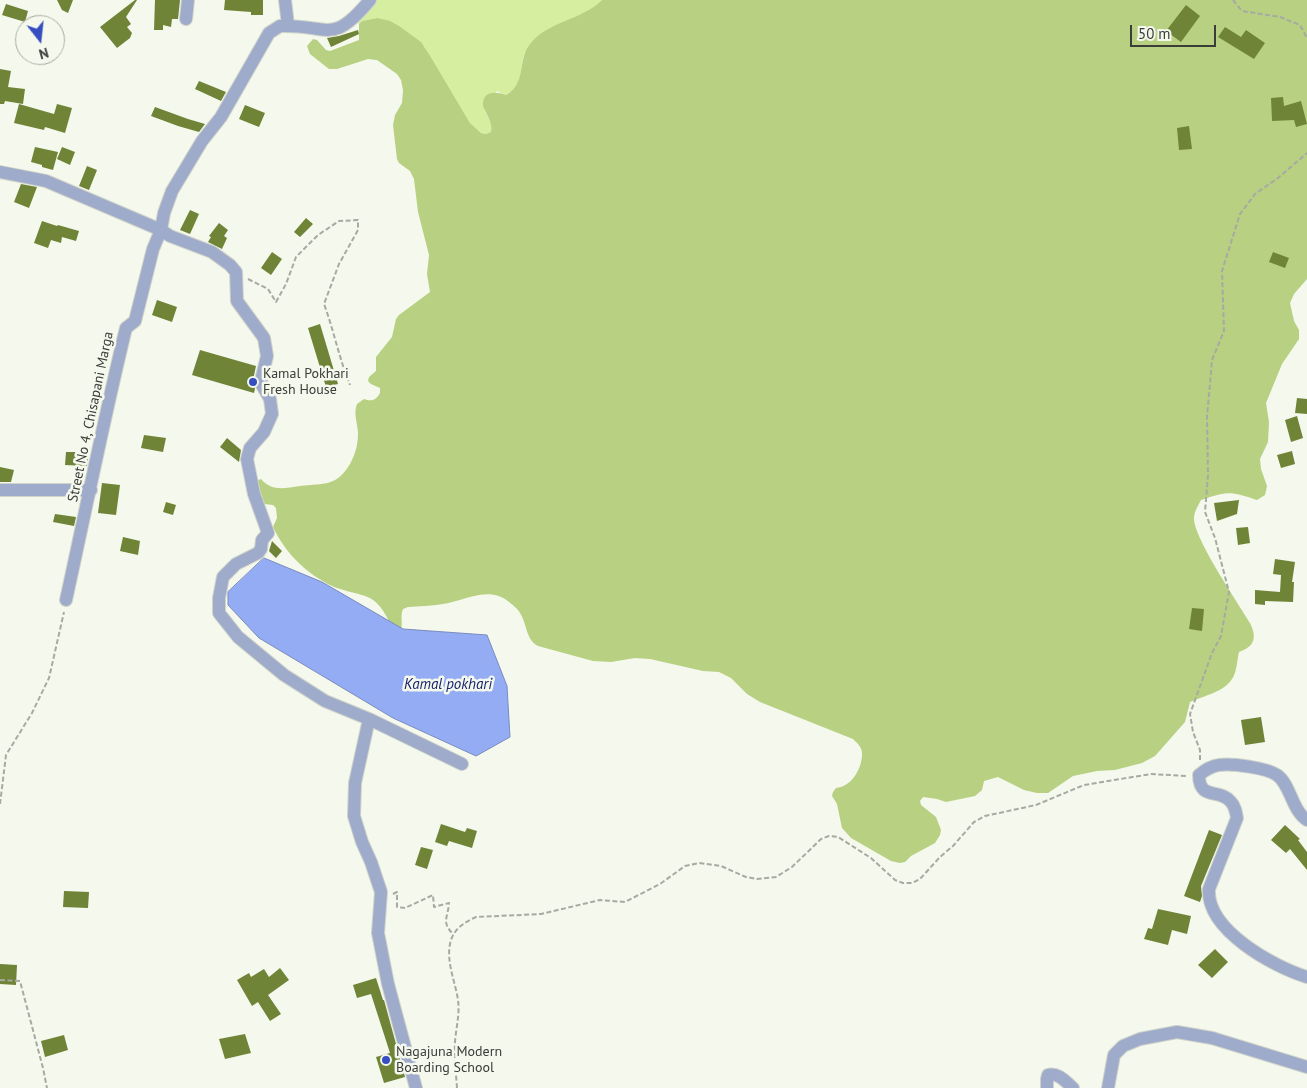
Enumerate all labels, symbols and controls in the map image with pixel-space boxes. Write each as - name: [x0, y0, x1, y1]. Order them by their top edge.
- north arrow: [15, 15, 65, 65]
- scale bar: [1132, 15, 1218, 47]
- text: 50 m: [1138, 24, 1171, 43]
- text: N: [37, 44, 51, 63]
- street label: Street No 4, Chisapani Marga: [65, 330, 117, 504]
- place label: Kamal Pokhari Fresh House: [263, 366, 349, 398]
- marker: Kamal Pokhari Fresh House: [247, 376, 259, 388]
- water label: Kamal pokhari: [404, 676, 492, 694]
- place label: Nagajuna Modern Boarding School: [396, 1044, 502, 1076]
- marker: Nagajuna Modern Boarding School: [380, 1054, 392, 1066]

